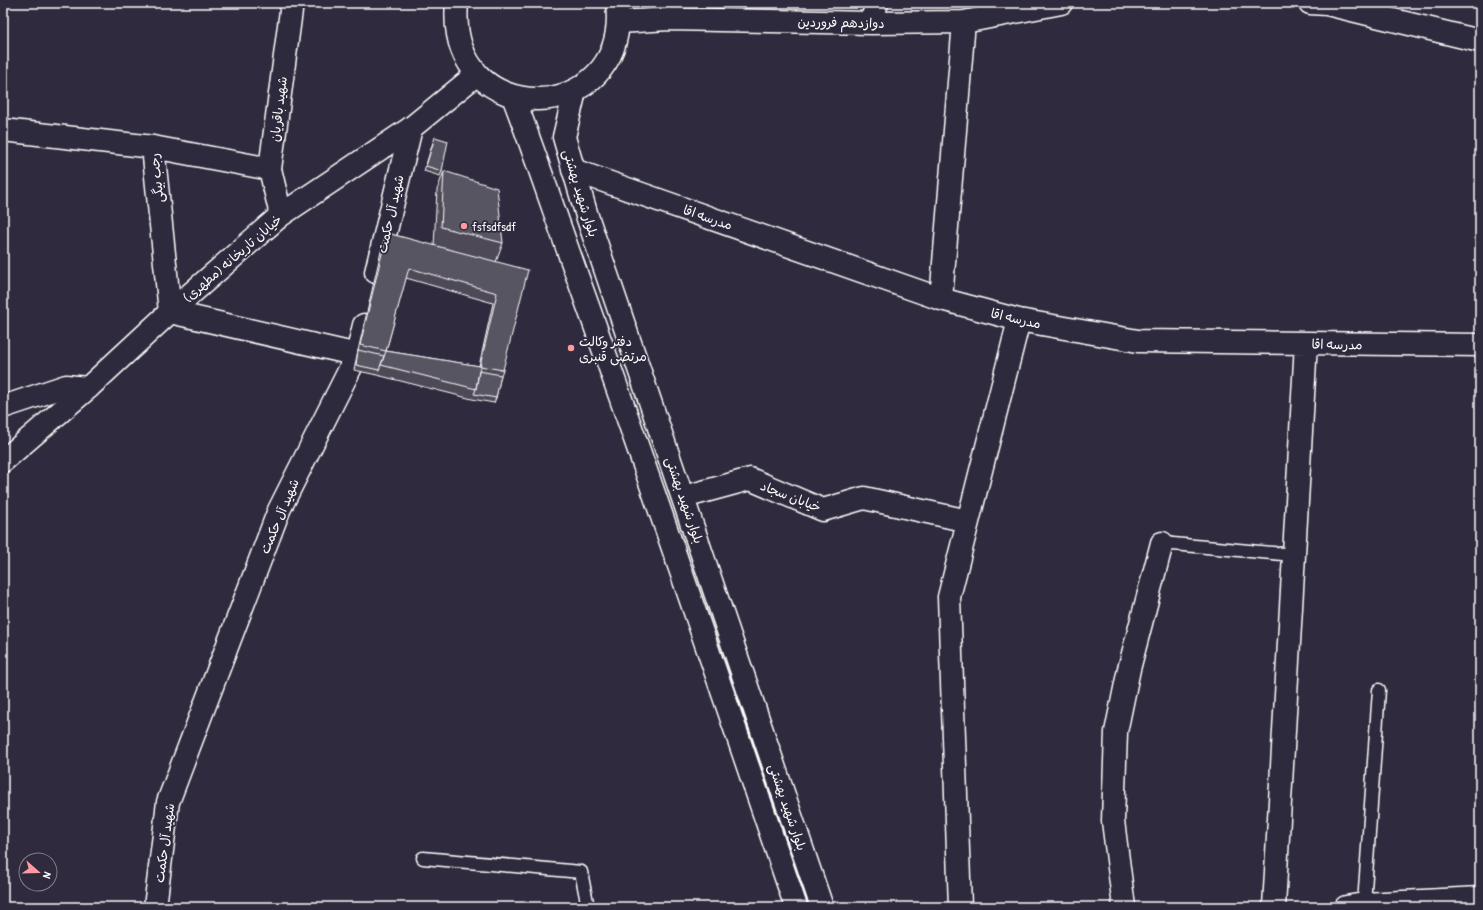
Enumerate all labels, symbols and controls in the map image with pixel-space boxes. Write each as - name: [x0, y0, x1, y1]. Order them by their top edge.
- street label: دوازدهم فروردین: [797, 12, 885, 34]
- street label: شهید باقریان: [265, 75, 291, 143]
- street label: بلوار شهید بهشتی: [558, 147, 603, 239]
- street label: رجب بیگی: [144, 152, 169, 204]
- street label: شهید آل حکمت: [372, 173, 408, 255]
- street label: مدرسه اقا: [681, 200, 735, 234]
- street label: خیابان تاریخانه (مطهری): [179, 210, 285, 306]
- place label: fsfsdfsdf: [472, 217, 516, 235]
- marker: fsfsdfsdf: [459, 221, 469, 231]
- street label: مدرسه اقا: [989, 303, 1043, 333]
- place label: دفتر وکالت مرتضی قنبری: [579, 332, 647, 366]
- street label: مدرسه اقا: [1311, 335, 1363, 353]
- marker: دفتر وکالت مرتضی قنبری: [566, 343, 576, 353]
- street label: بلوار شهید بهشتی: [661, 454, 708, 546]
- street label: شهید آل حکمت: [255, 476, 303, 556]
- street label: خیابان سجاد: [758, 476, 824, 516]
- street label: بلوار شهید بهشتی: [764, 761, 811, 853]
- street label: شهید آل حکمت: [150, 802, 178, 884]
- north arrow: [18, 852, 58, 892]
- text: N: [40, 870, 55, 881]

